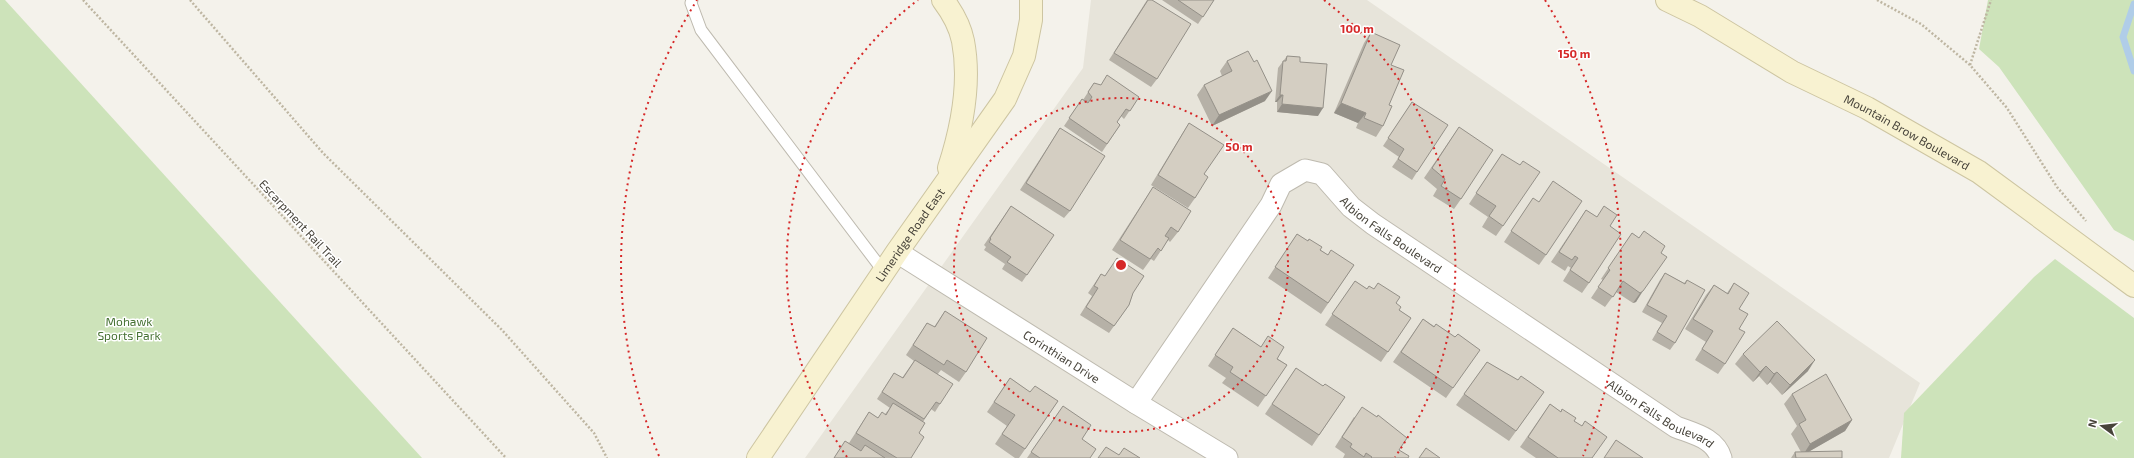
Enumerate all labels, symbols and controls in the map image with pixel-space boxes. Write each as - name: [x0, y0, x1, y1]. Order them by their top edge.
- text: 100 m: [1340, 21, 1374, 35]
- text: 150 m: [1558, 46, 1590, 60]
- street label: Mountain Brow Boulevard: [1842, 91, 1972, 172]
- text: 50 m: [1225, 139, 1253, 153]
- street label: Escarpment Rail Trail: [257, 176, 346, 270]
- street label: Limeridge Road East: [872, 185, 947, 284]
- street label: Albion Falls Boulevard: [1338, 193, 1445, 275]
- centre of rings: [1114, 258, 1128, 272]
- park label: Mohawk Sports Park: [97, 314, 161, 342]
- street label: Corinthian Drive: [1021, 327, 1103, 386]
- street label: Albion Falls Boulevard: [1605, 376, 1717, 450]
- north arrow: [2082, 406, 2122, 446]
- text: N: [2085, 418, 2099, 429]

